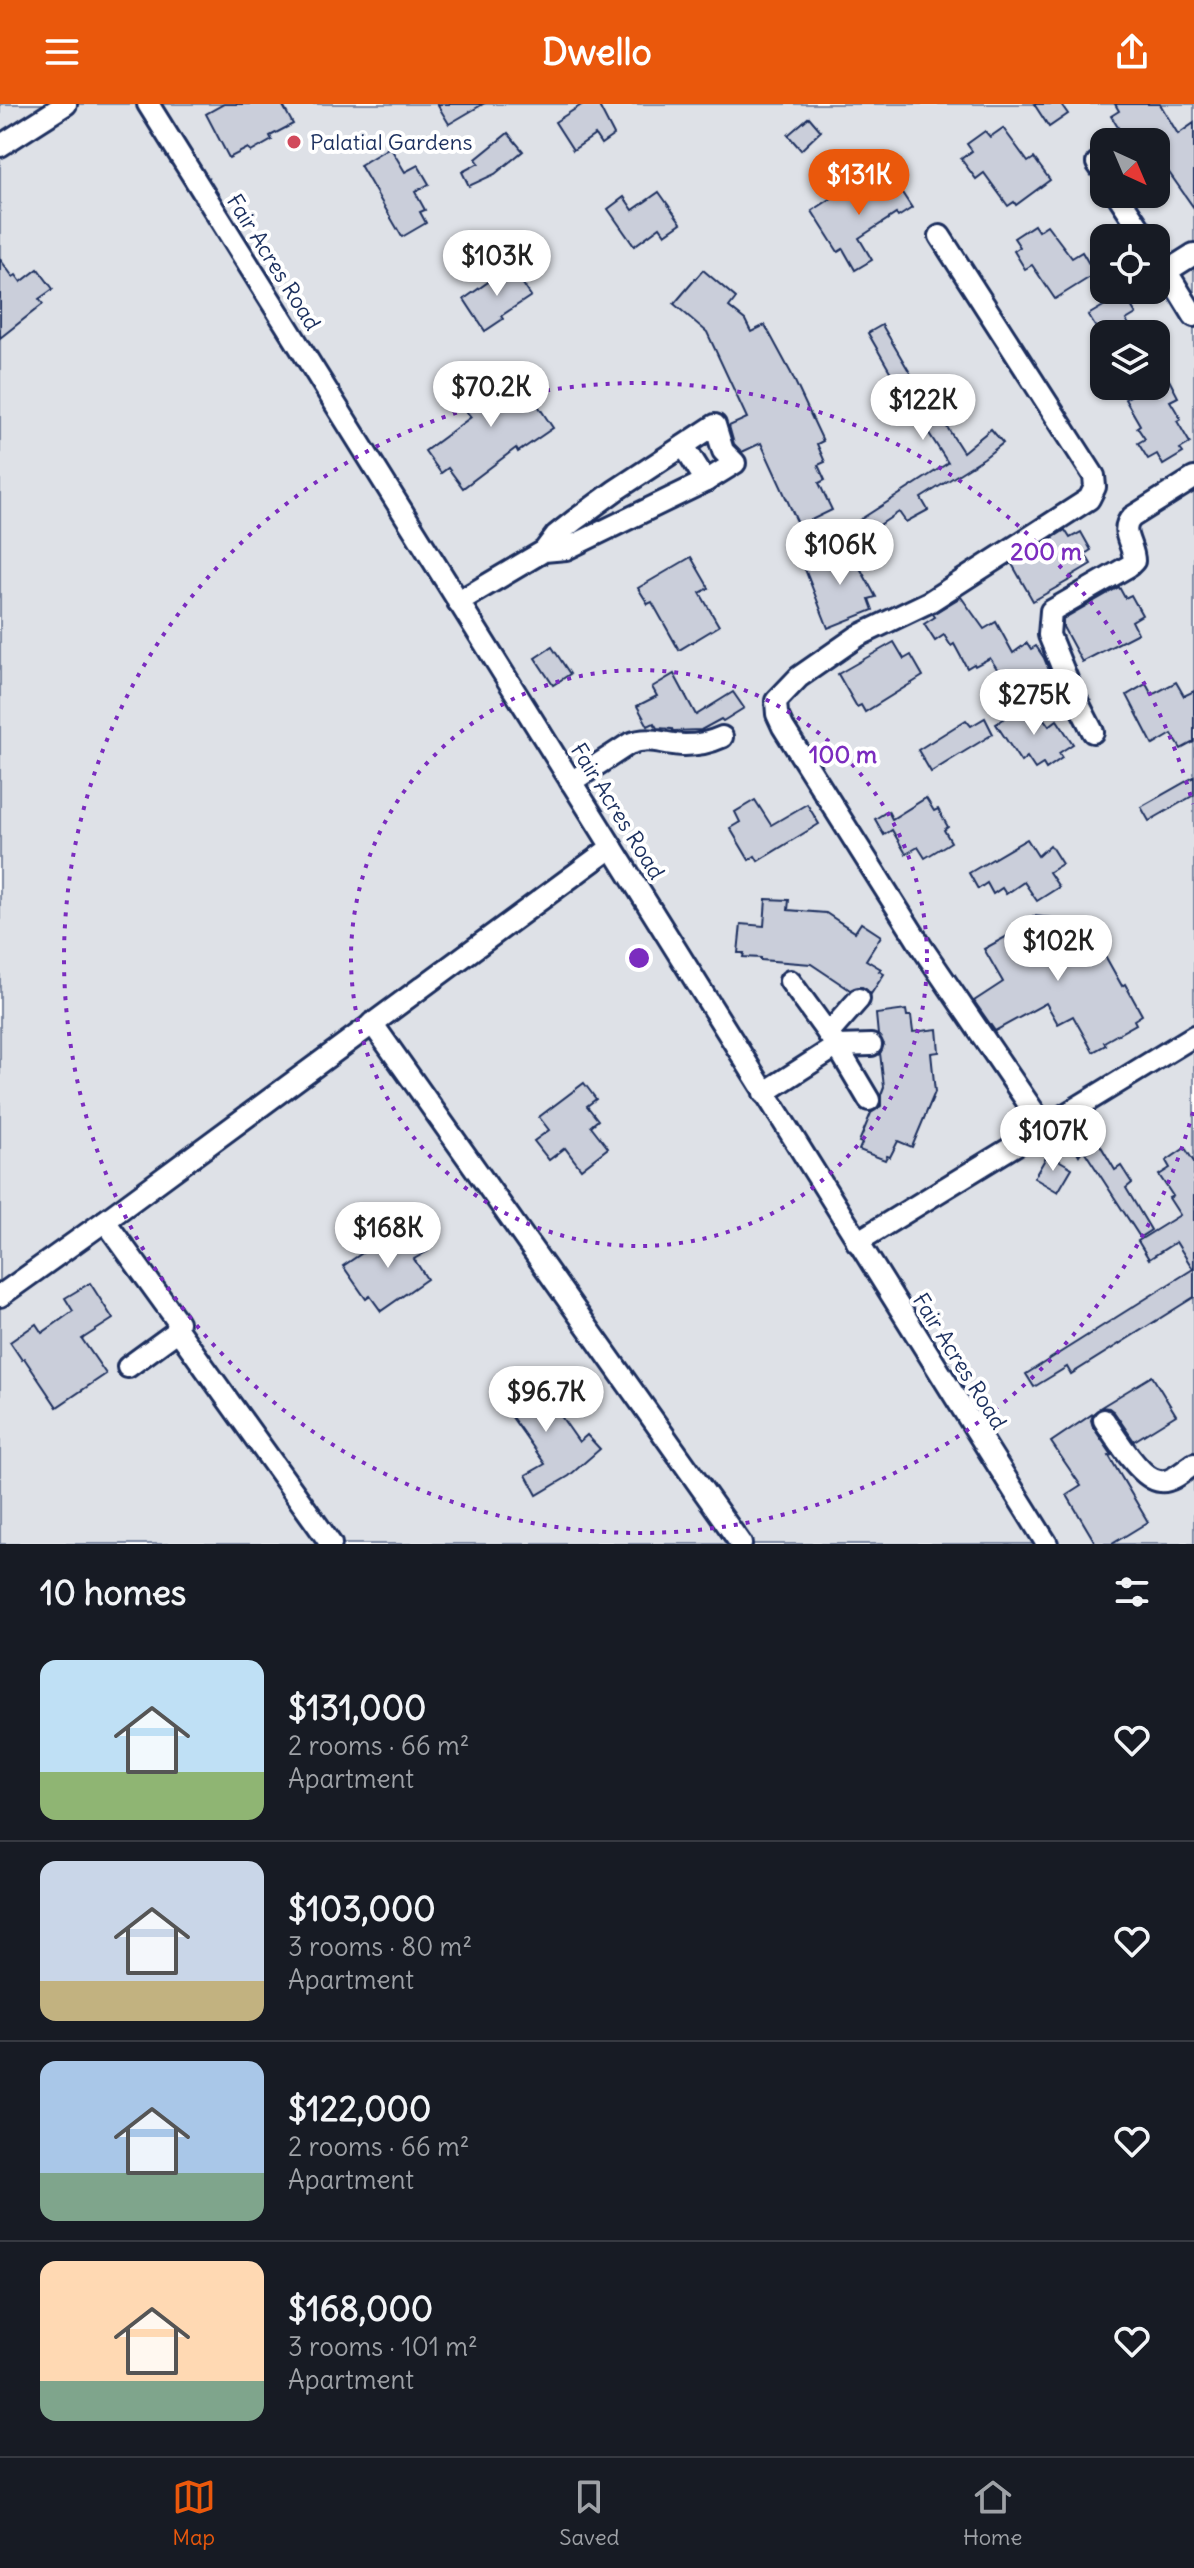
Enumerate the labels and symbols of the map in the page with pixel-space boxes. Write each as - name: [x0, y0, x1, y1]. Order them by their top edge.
- place label: Palatial Gardens: [310, 128, 472, 156]
- north arrow: [1090, 128, 1170, 208]
- marker: Palatial Gardens: [285, 133, 303, 151]
- pin: $131K: [803, 149, 915, 217]
- street label: Fair Acres Road: [221, 189, 327, 335]
- pin: $103K: [441, 230, 553, 298]
- pin: $70.2K: [426, 361, 556, 429]
- pin: $122K: [867, 374, 979, 442]
- pin: $106K: [784, 519, 896, 587]
- text: 200 m: [1010, 536, 1082, 566]
- pin: $275K: [978, 669, 1090, 737]
- street label: Fair Acres Road: [565, 738, 671, 884]
- text: 100 m: [809, 739, 877, 769]
- pin: $102K: [1002, 915, 1114, 983]
- centre of rings: [625, 944, 653, 972]
- pin: $107K: [997, 1105, 1109, 1173]
- pin: $168K: [332, 1202, 444, 1270]
- street label: Fair Acres Road: [907, 1288, 1013, 1434]
- pin: $96.7K: [481, 1366, 611, 1434]

